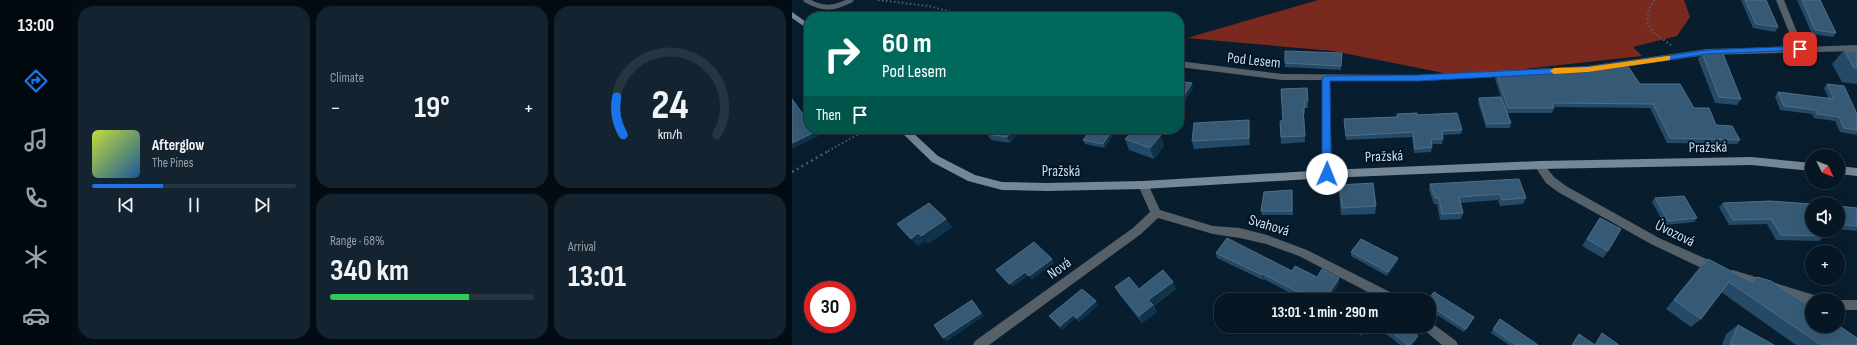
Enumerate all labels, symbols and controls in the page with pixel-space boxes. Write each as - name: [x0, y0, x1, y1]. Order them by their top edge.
- text: 13:00: [18, 15, 54, 36]
- text: 60 m: [882, 27, 931, 60]
- icon: right: [816, 28, 868, 80]
- pin: [1783, 32, 1817, 66]
- icon: arrive: [1789, 38, 1811, 60]
- street label: Pod Lesem: [1226, 48, 1282, 73]
- text: Pod Lesem: [882, 61, 946, 82]
- icon: directions: [22, 67, 50, 95]
- text: Climate: [330, 70, 364, 86]
- text: 24: [651, 81, 689, 130]
- text: 19°: [414, 90, 450, 126]
- text: −: [330, 95, 341, 122]
- text: +: [523, 95, 534, 122]
- icon: arrive: [849, 104, 871, 126]
- text: Then: [816, 106, 841, 125]
- icon: music: [22, 126, 50, 154]
- text: km/h: [658, 126, 682, 143]
- text: Afterglow: [152, 136, 204, 155]
- street label: Pražská: [1689, 138, 1728, 157]
- street label: Pražská: [1364, 146, 1404, 167]
- north arrow: [1805, 149, 1845, 189]
- map controls: [1805, 149, 1845, 333]
- position arrow: [1306, 153, 1348, 195]
- text: The Pines: [152, 155, 193, 171]
- street label: Pražská: [1042, 162, 1080, 181]
- icon: phone: [22, 184, 50, 212]
- icon: previous: [115, 194, 137, 216]
- icon: pause: [183, 194, 205, 216]
- icon: next: [251, 194, 273, 216]
- button: sound: [1805, 197, 1845, 237]
- street label: Svahová: [1246, 210, 1292, 241]
- street label: Úvozová: [1652, 216, 1698, 251]
- text: Range · 68%: [330, 233, 384, 249]
- text: Arrival: [568, 239, 596, 255]
- icon: climate: [22, 243, 50, 271]
- button: +: [1805, 245, 1845, 285]
- text: 340 km: [330, 253, 409, 289]
- street label: Nová: [1044, 253, 1075, 283]
- text: 13:01: [568, 259, 626, 295]
- speed limit sign: 30: [804, 281, 856, 333]
- button: −: [1805, 293, 1845, 333]
- icon: car: [22, 302, 50, 330]
- text: 13:01 · 1 min · 290 m: [1272, 303, 1378, 322]

